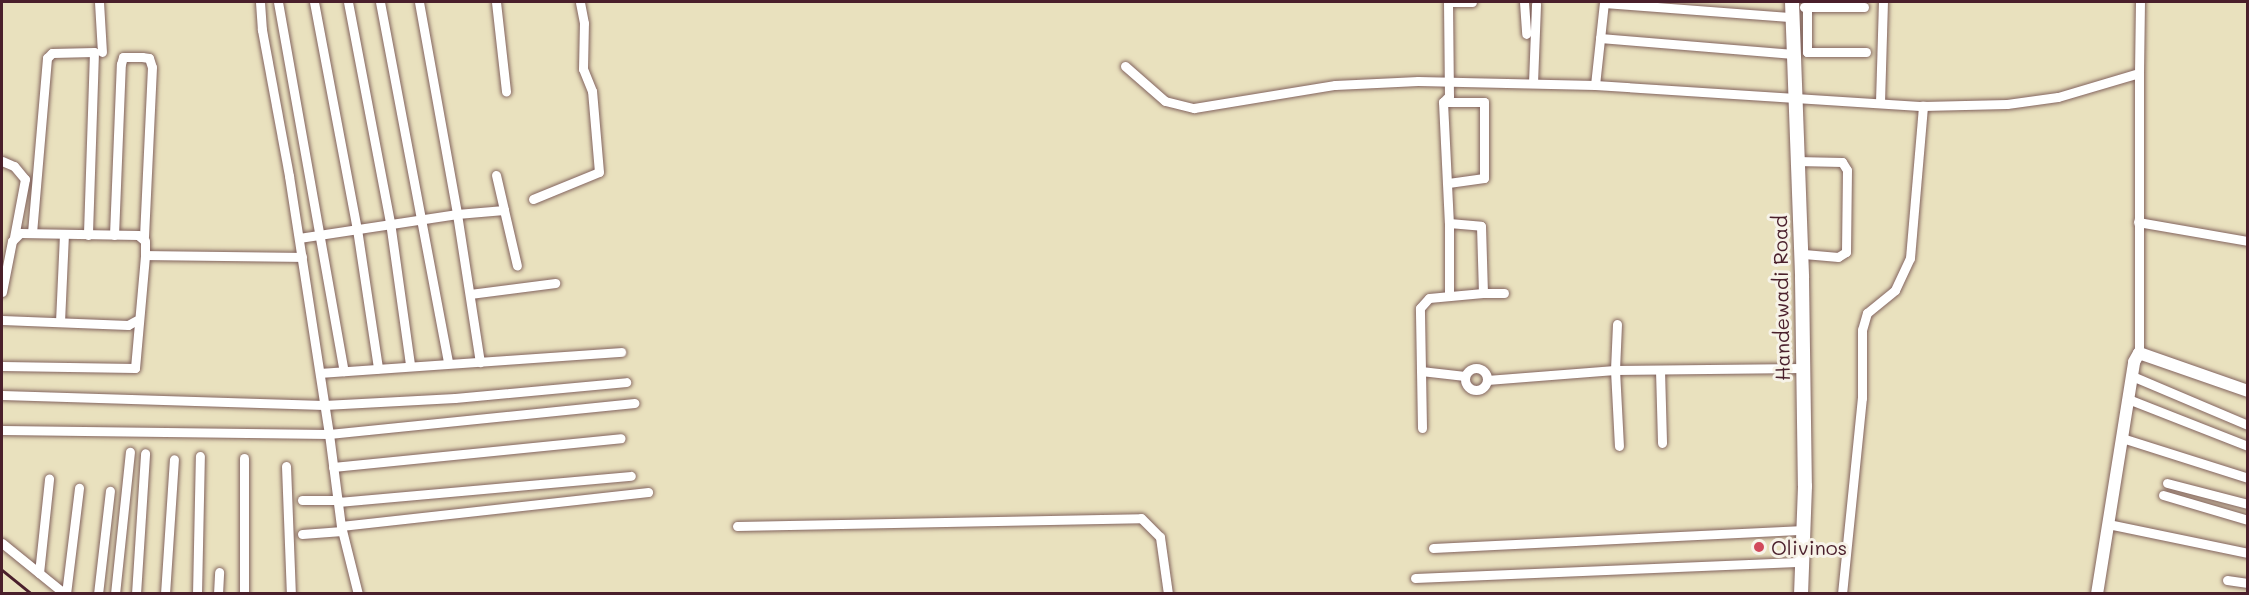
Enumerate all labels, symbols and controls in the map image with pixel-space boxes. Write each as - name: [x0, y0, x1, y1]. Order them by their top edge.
- street label: Handewadi Road: [1768, 215, 1794, 381]
- place label: Olivinos: [1771, 535, 1847, 559]
- marker: Olivinos: [1752, 540, 1766, 554]

